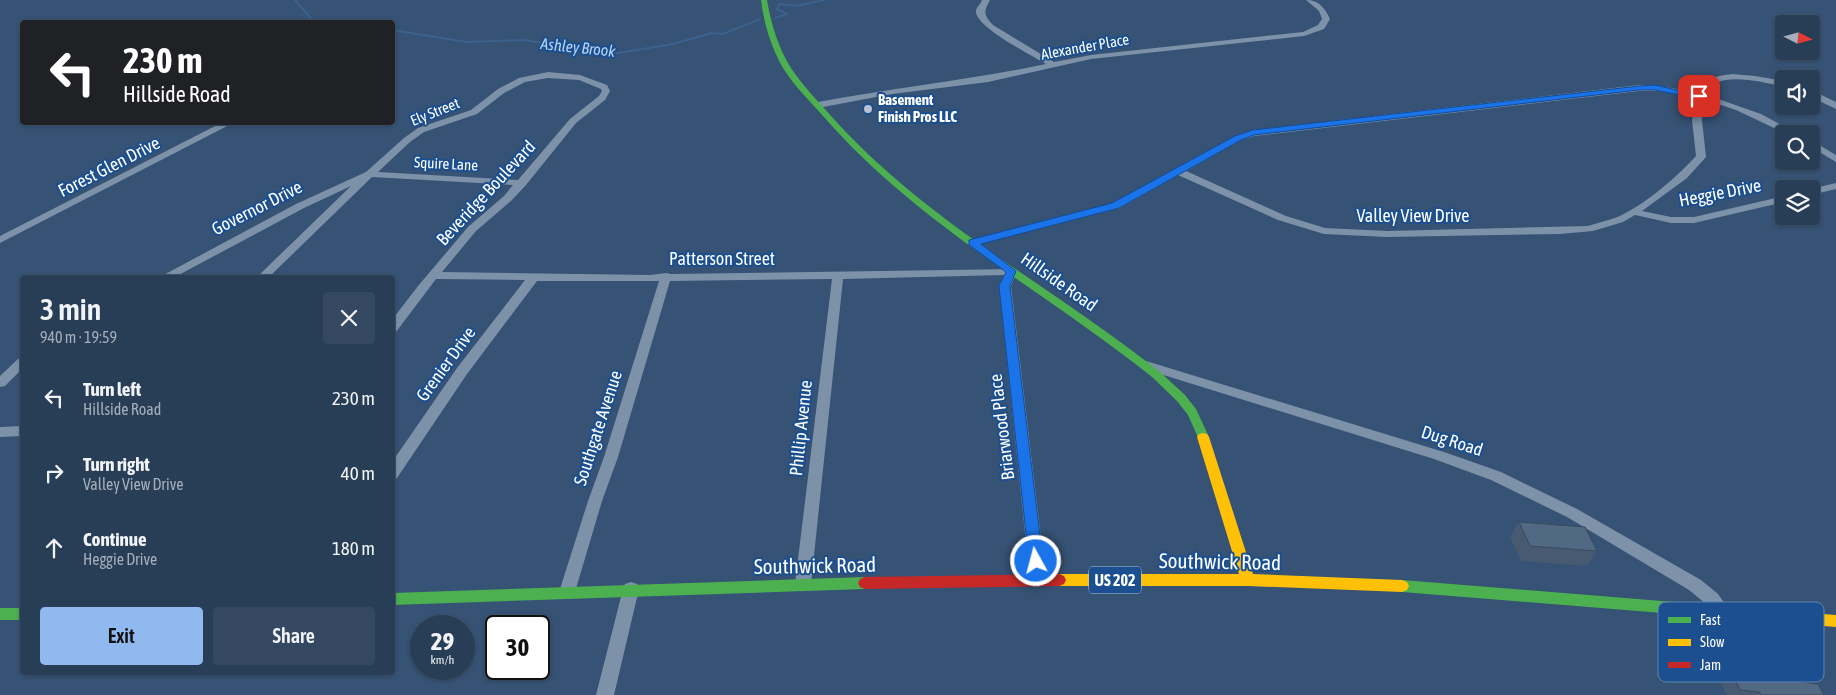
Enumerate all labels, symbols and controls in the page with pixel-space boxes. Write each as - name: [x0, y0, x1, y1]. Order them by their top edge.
- north arrow: [1775, 15, 1820, 60]
- map controls: [1775, 15, 1820, 225]
- street label: Alexander Place: [1040, 30, 1130, 63]
- water label: Ashley Brook: [539, 34, 617, 61]
- icon: left: [40, 40, 105, 105]
- text: 230 m: [123, 40, 202, 80]
- button: sound: [1775, 70, 1820, 115]
- pin: [1678, 75, 1720, 117]
- text: Hillside Road: [123, 81, 231, 107]
- icon: arrive: [1685, 82, 1713, 110]
- place label: Basement Finish Pros LLC: [878, 91, 957, 125]
- street label: Ely Street: [408, 94, 462, 129]
- marker: Basement Finish Pros LLC: [862, 103, 874, 115]
- button: search: [1775, 125, 1820, 170]
- street label: Forest Glen Drive: [54, 132, 163, 201]
- street label: Beveridge Boulevard: [432, 136, 540, 249]
- street label: Squire Lane: [413, 153, 479, 174]
- street label: Heggie Drive: [1677, 174, 1763, 211]
- street label: Governor Drive: [208, 176, 305, 239]
- button: layers: [1775, 180, 1820, 225]
- street label: Valley View Drive: [1357, 205, 1470, 226]
- street label: Patterson Street: [669, 248, 775, 269]
- street label: Hillside Road: [1017, 248, 1101, 315]
- text: 3 min: [40, 292, 101, 326]
- button: close: [323, 292, 375, 344]
- street label: Grenier Drive: [412, 322, 480, 405]
- text: 940 m · 19:59: [40, 328, 117, 346]
- street label: Southgate Avenue: [569, 368, 626, 488]
- street label: Briarwood Place: [985, 373, 1018, 481]
- text: Turn left: [83, 378, 141, 400]
- street label: Phillip Avenue: [785, 379, 816, 477]
- icon: left: [40, 384, 68, 412]
- text: 230 m: [332, 387, 375, 409]
- text: Hillside Road: [83, 400, 161, 418]
- street label: Dug Road: [1419, 421, 1486, 460]
- text: Turn right: [83, 453, 150, 475]
- icon: right: [40, 459, 68, 487]
- text: 40 m: [341, 462, 375, 484]
- text: Valley View Drive: [83, 475, 183, 493]
- text: Continue: [83, 528, 147, 550]
- icon: ahead: [40, 534, 68, 562]
- position arrow: [1009, 534, 1061, 586]
- text: 180 m: [332, 537, 375, 559]
- street label: Southwick Road: [1159, 548, 1281, 574]
- text: Heggie Drive: [83, 550, 157, 568]
- street label: Southwick Road: [754, 552, 876, 578]
- road number: US 202: [1089, 566, 1141, 594]
- legend: [1658, 602, 1824, 682]
- button: Exit: [40, 607, 203, 665]
- button: Share: [213, 607, 375, 665]
- text: Fast: [1700, 612, 1721, 628]
- speed limit sign: 30: [485, 615, 550, 680]
- text: 29: [431, 627, 454, 655]
- text: Slow: [1700, 634, 1725, 650]
- text: km/h: [431, 653, 454, 667]
- text: Jam: [1700, 657, 1721, 673]

